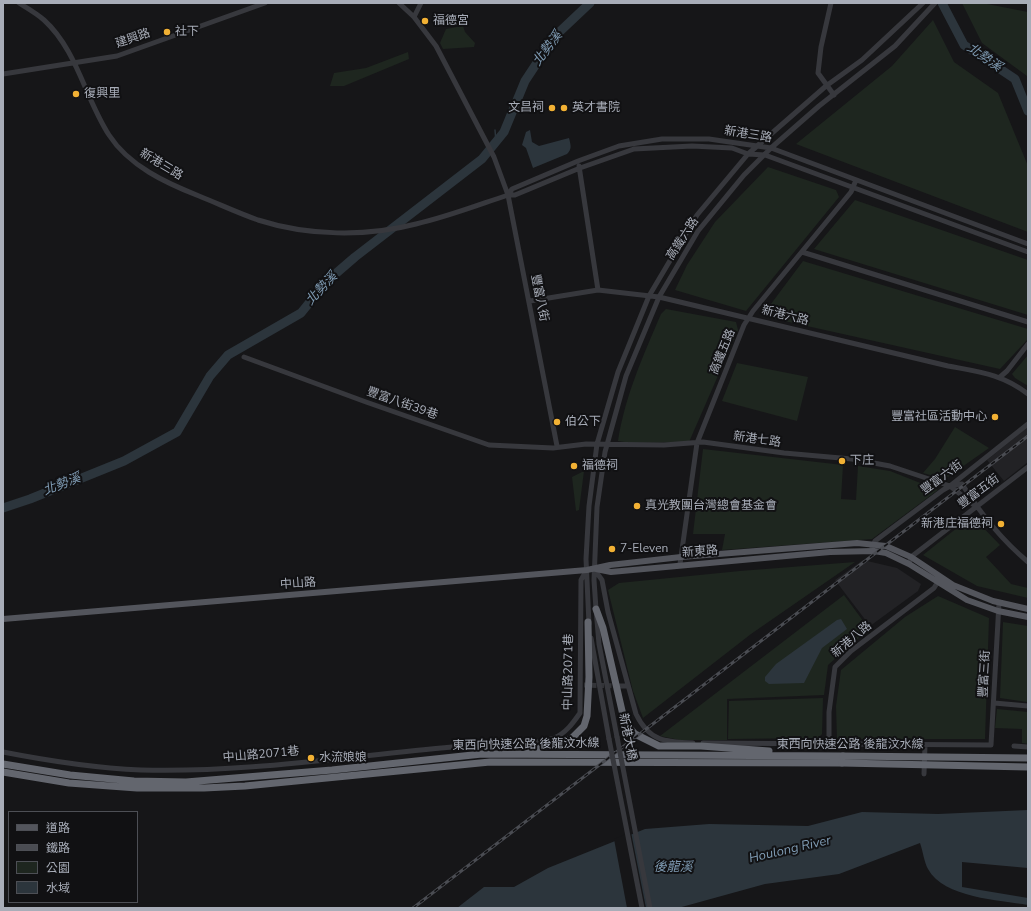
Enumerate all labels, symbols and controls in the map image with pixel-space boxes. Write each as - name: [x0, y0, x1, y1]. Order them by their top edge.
- place label: 福德宮: [433, 14, 469, 28]
- marker: 福德宮: [420, 16, 430, 26]
- place label: 社下: [175, 25, 199, 39]
- street label: 建興路: [114, 26, 152, 52]
- marker: 社下: [162, 27, 172, 37]
- water label: 北勢溪: [530, 29, 566, 69]
- water label: 北勢溪: [964, 40, 1004, 76]
- place label: 復興里: [84, 87, 120, 101]
- marker: 復興里: [71, 89, 81, 99]
- place label: 文昌祠: [508, 101, 544, 115]
- place label: 英才書院: [572, 101, 620, 115]
- marker: 文昌祠: [547, 103, 557, 113]
- marker: 英才書院: [559, 103, 569, 113]
- street label: 新港三路: [723, 124, 773, 146]
- street label: 新港三路: [137, 146, 185, 184]
- street label: 高鐵六路: [664, 215, 702, 263]
- water label: 北勢溪: [303, 269, 341, 309]
- street label: 豐富八街: [527, 273, 551, 323]
- street label: 新港六路: [760, 303, 810, 329]
- street label: 高鐵五路: [707, 327, 739, 377]
- street label: 豐富八街39巷: [364, 385, 440, 423]
- place label: 豐富社區活動中心: [891, 410, 987, 424]
- marker: 豐富社區活動中心: [990, 412, 1000, 422]
- place label: 伯公下: [565, 415, 601, 429]
- marker: 伯公下: [552, 417, 562, 427]
- street label: 新港七路: [732, 430, 782, 450]
- place label: 下庄: [850, 454, 874, 468]
- marker: 下庄: [837, 456, 847, 466]
- street label: 豐富六街: [918, 458, 966, 498]
- place label: 福德祠: [582, 459, 618, 473]
- marker: 福德祠: [569, 461, 579, 471]
- water label: 北勢溪: [41, 471, 83, 499]
- street label: 豐富五街: [955, 472, 1003, 512]
- place label: 真光教團台灣總會基金會: [645, 499, 777, 513]
- marker: 真光教團台灣總會基金會: [632, 501, 642, 511]
- place label: 新港庄福德祠: [921, 517, 993, 531]
- marker: 新港庄福德祠: [996, 519, 1006, 529]
- place label: 7-Eleven: [620, 542, 668, 556]
- marker: 7-Eleven: [607, 544, 617, 554]
- street label: 新東路: [682, 544, 718, 560]
- street label: 中山路: [280, 576, 316, 592]
- street label: 新港八路: [829, 619, 875, 661]
- street label: 中山路2071巷: [561, 633, 577, 711]
- street label: 豐富三街: [977, 650, 993, 698]
- street label: 新港大橋: [615, 712, 639, 762]
- street label: 東西向快速公路 後龍汶水線: [452, 737, 600, 753]
- street label: 東西向快速公路 後龍汶水線: [776, 738, 924, 752]
- street label: 中山路2071巷: [222, 744, 300, 766]
- place label: 水流娘娘: [319, 751, 367, 765]
- marker: 水流娘娘: [306, 753, 316, 763]
- legend: [8, 811, 138, 903]
- text: 道路: [46, 820, 70, 836]
- water label: Houlong River: [747, 833, 833, 867]
- text: 鐵路: [46, 840, 70, 856]
- text: 公園: [46, 860, 70, 876]
- water label: 後龍溪: [654, 860, 692, 876]
- text: 水域: [46, 880, 70, 896]

